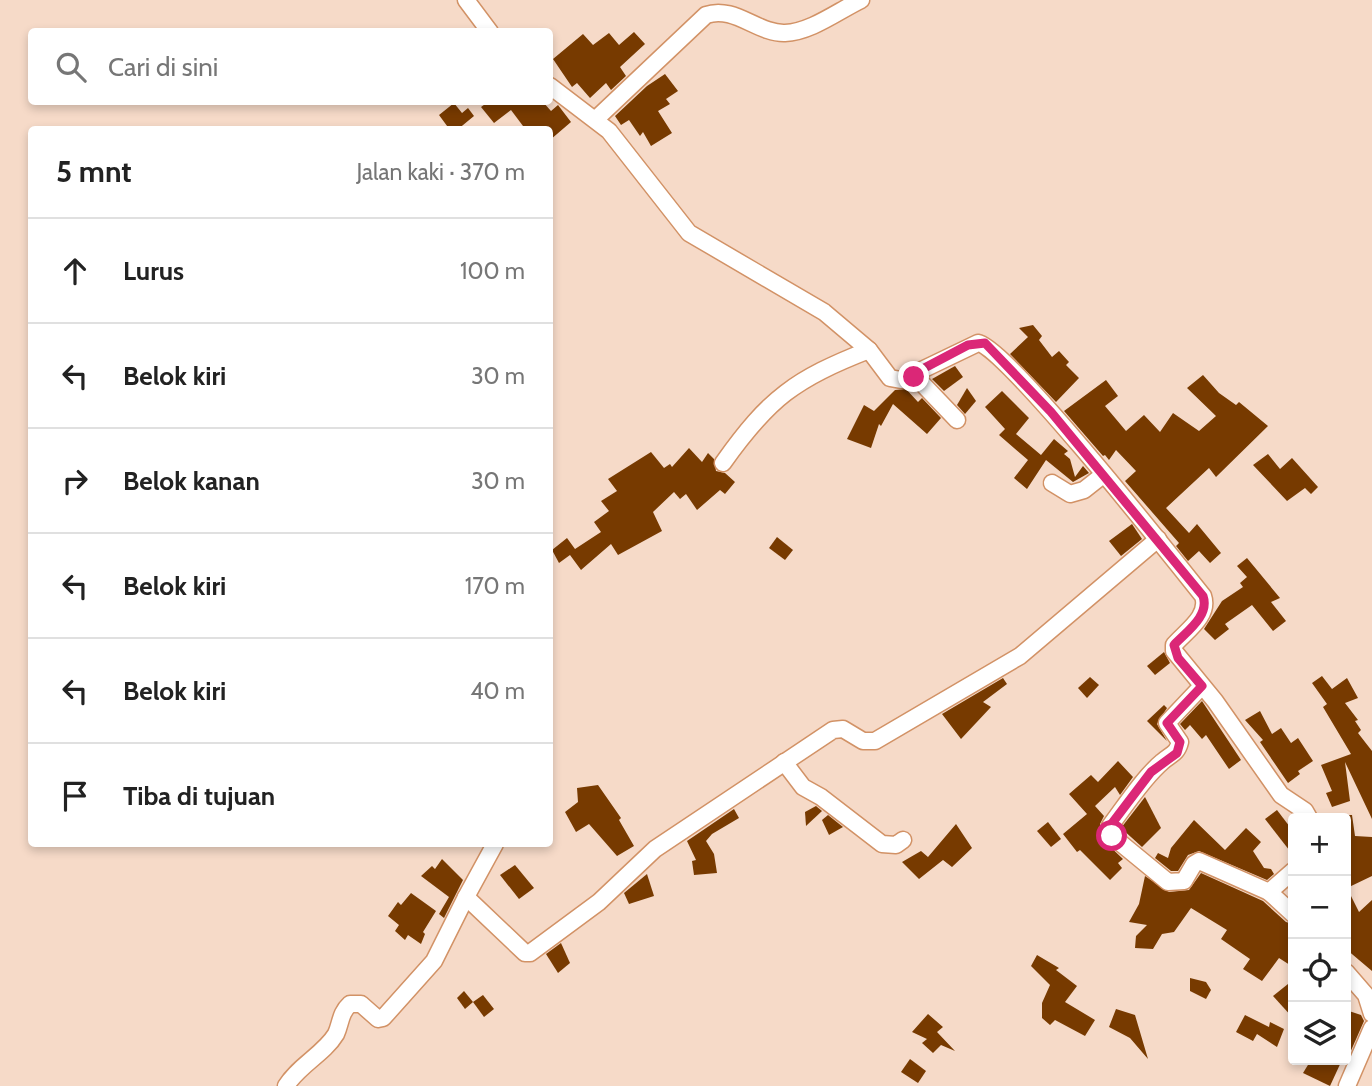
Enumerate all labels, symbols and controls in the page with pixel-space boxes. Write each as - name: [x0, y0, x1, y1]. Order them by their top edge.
- search box: [28, 28, 553, 105]
- icon: search: [52, 48, 90, 86]
- text: Cari di sini: [108, 51, 218, 83]
- text: 5 mnt: [56, 153, 132, 190]
- text: Jalan kaki · 370 m: [356, 158, 525, 186]
- icon: ahead: [56, 252, 94, 290]
- text: Lurus: [123, 255, 184, 287]
- text: 100 m: [460, 257, 525, 285]
- icon: left: [56, 357, 94, 395]
- text: Belok kiri: [123, 360, 226, 392]
- route end: [898, 361, 929, 392]
- text: 30 m: [471, 362, 525, 390]
- icon: right: [56, 462, 94, 500]
- text: Belok kanan: [123, 465, 260, 497]
- text: 30 m: [471, 467, 525, 495]
- icon: left: [56, 567, 94, 605]
- text: Belok kiri: [123, 570, 226, 602]
- text: 170 m: [465, 572, 525, 600]
- icon: left: [56, 672, 94, 710]
- text: Belok kiri: [123, 675, 226, 707]
- text: 40 m: [470, 677, 525, 705]
- icon: arrive: [56, 777, 94, 815]
- text: Tiba di tujuan: [123, 780, 275, 812]
- map controls: [1288, 813, 1351, 1065]
- button: +: [1288, 813, 1351, 876]
- route start: [1096, 820, 1127, 851]
- button: −: [1288, 876, 1351, 939]
- button: locate: [1288, 939, 1351, 1002]
- button: layers: [1288, 1002, 1351, 1065]

